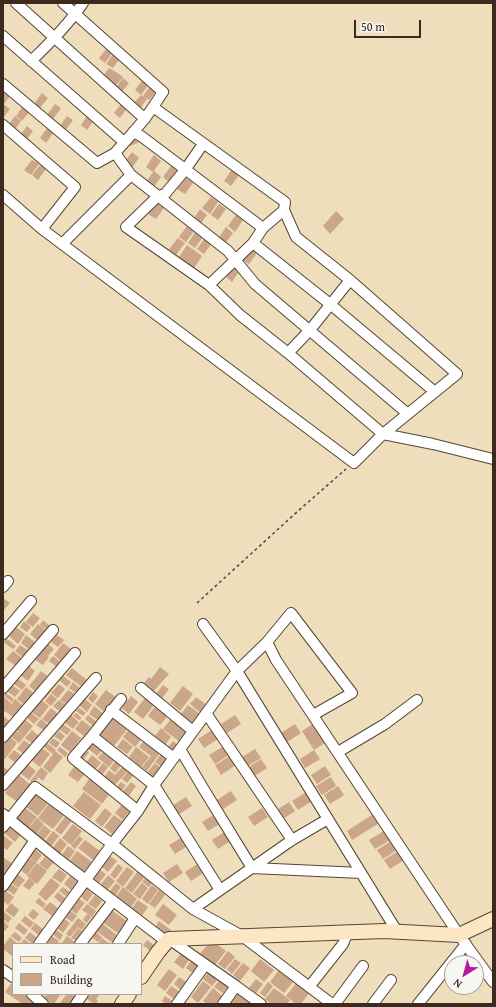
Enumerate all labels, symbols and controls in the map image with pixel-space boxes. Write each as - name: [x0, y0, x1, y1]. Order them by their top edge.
- scale bar: [356, 12, 423, 38]
- text: 50 m: [361, 18, 385, 35]
- legend: [12, 943, 142, 995]
- text: Road: [50, 951, 75, 968]
- north arrow: [444, 955, 484, 995]
- text: Building: [50, 971, 93, 988]
- text: N: [450, 975, 465, 992]

